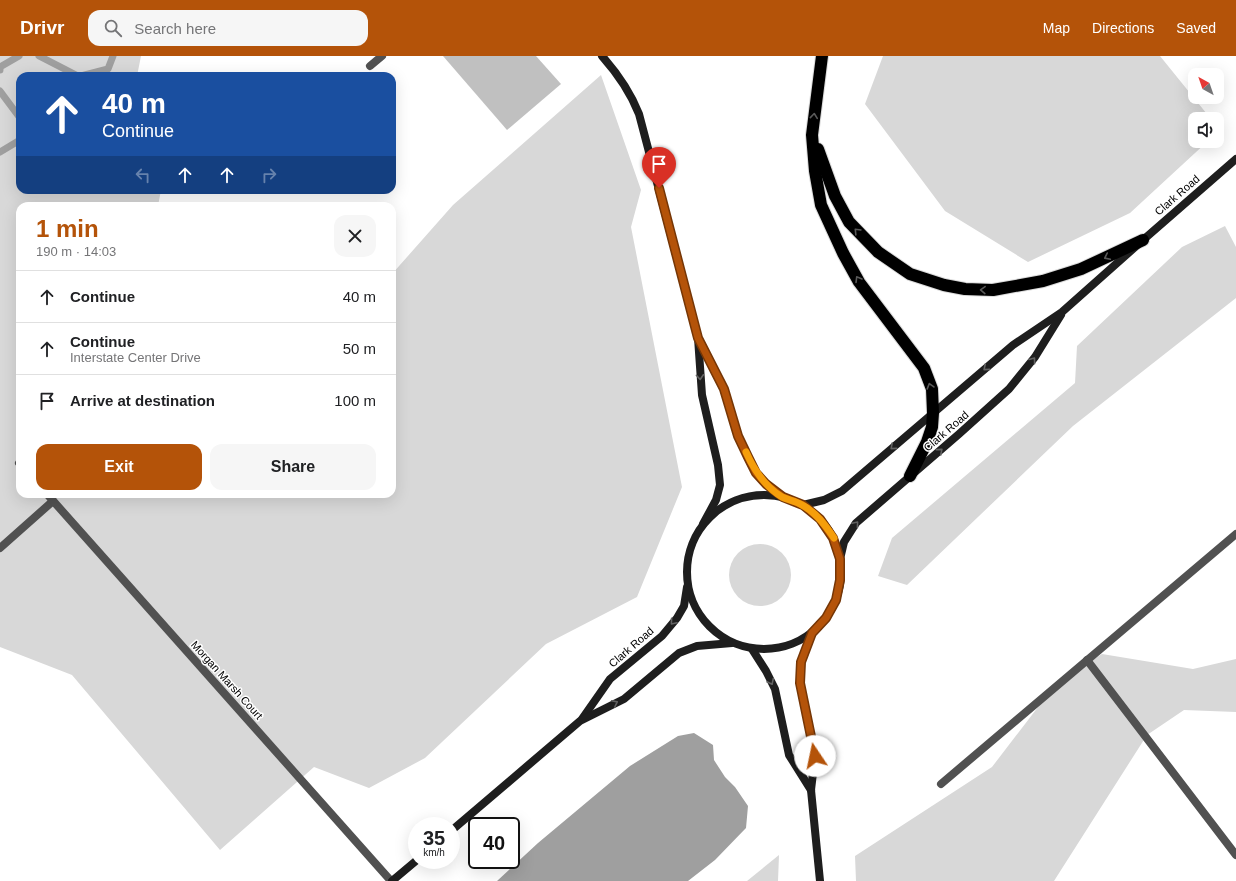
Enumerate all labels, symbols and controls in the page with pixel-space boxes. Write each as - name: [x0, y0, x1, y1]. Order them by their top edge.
- search box: [88, 10, 368, 46]
- text: Drivr: [20, 17, 64, 38]
- icon: search: [102, 17, 124, 39]
- text: Search here: [134, 20, 216, 37]
- text: Map: [1043, 20, 1070, 36]
- text: Directions: [1092, 20, 1154, 36]
- text: Saved: [1176, 20, 1216, 36]
- north arrow: [1188, 68, 1224, 104]
- map controls: [1188, 68, 1224, 148]
- icon: ahead: [36, 88, 88, 140]
- text: 40 m: [102, 88, 166, 119]
- button: sound: [1188, 112, 1224, 148]
- one-way arrow: [809, 113, 818, 119]
- text: Continue: [102, 121, 174, 141]
- pin: [642, 147, 676, 188]
- icon: arrive: [648, 153, 670, 175]
- icon: left: [132, 164, 154, 186]
- icon: ahead: [174, 164, 196, 186]
- icon: ahead: [216, 164, 238, 186]
- icon: right: [258, 164, 280, 186]
- street label: Clark Road: [1152, 172, 1202, 218]
- text: 1 min: [36, 215, 99, 242]
- button: close: [334, 215, 376, 257]
- one-way arrow: [854, 228, 862, 236]
- text: 190 m · 14:03: [36, 244, 116, 259]
- one-way arrow: [1104, 252, 1112, 260]
- one-way arrow: [855, 276, 862, 283]
- icon: ahead: [36, 286, 58, 308]
- one-way arrow: [980, 286, 986, 294]
- text: Continue: [70, 288, 135, 305]
- text: 40 m: [343, 288, 376, 305]
- text: Continue: [70, 333, 135, 350]
- icon: ahead: [36, 338, 58, 360]
- text: 50 m: [343, 340, 376, 357]
- text: Interstate Center Drive: [70, 350, 201, 365]
- one-way arrow: [1028, 357, 1035, 364]
- one-way arrow: [983, 364, 990, 371]
- one-way arrow: [696, 374, 705, 380]
- one-way arrow: [926, 383, 935, 390]
- icon: arrive: [36, 390, 58, 412]
- text: Arrive at destination: [70, 392, 215, 409]
- text: 100 m: [334, 392, 376, 409]
- street label: Clark Road: [921, 408, 971, 454]
- one-way arrow: [891, 443, 898, 450]
- button: Exit: [36, 444, 202, 490]
- button: Share: [210, 444, 376, 490]
- one-way arrow: [936, 448, 943, 455]
- one-way arrow: [851, 521, 858, 529]
- one-way arrow: [671, 618, 678, 625]
- street label: Clark Road: [606, 624, 656, 670]
- street label: Morgan Marsh Court: [189, 639, 265, 721]
- one-way arrow: [766, 678, 774, 685]
- one-way arrow: [611, 700, 618, 708]
- position arrow: [794, 735, 836, 777]
- speed limit sign: 40: [468, 817, 520, 869]
- text: 35: [423, 827, 445, 849]
- text: km/h: [423, 847, 445, 858]

